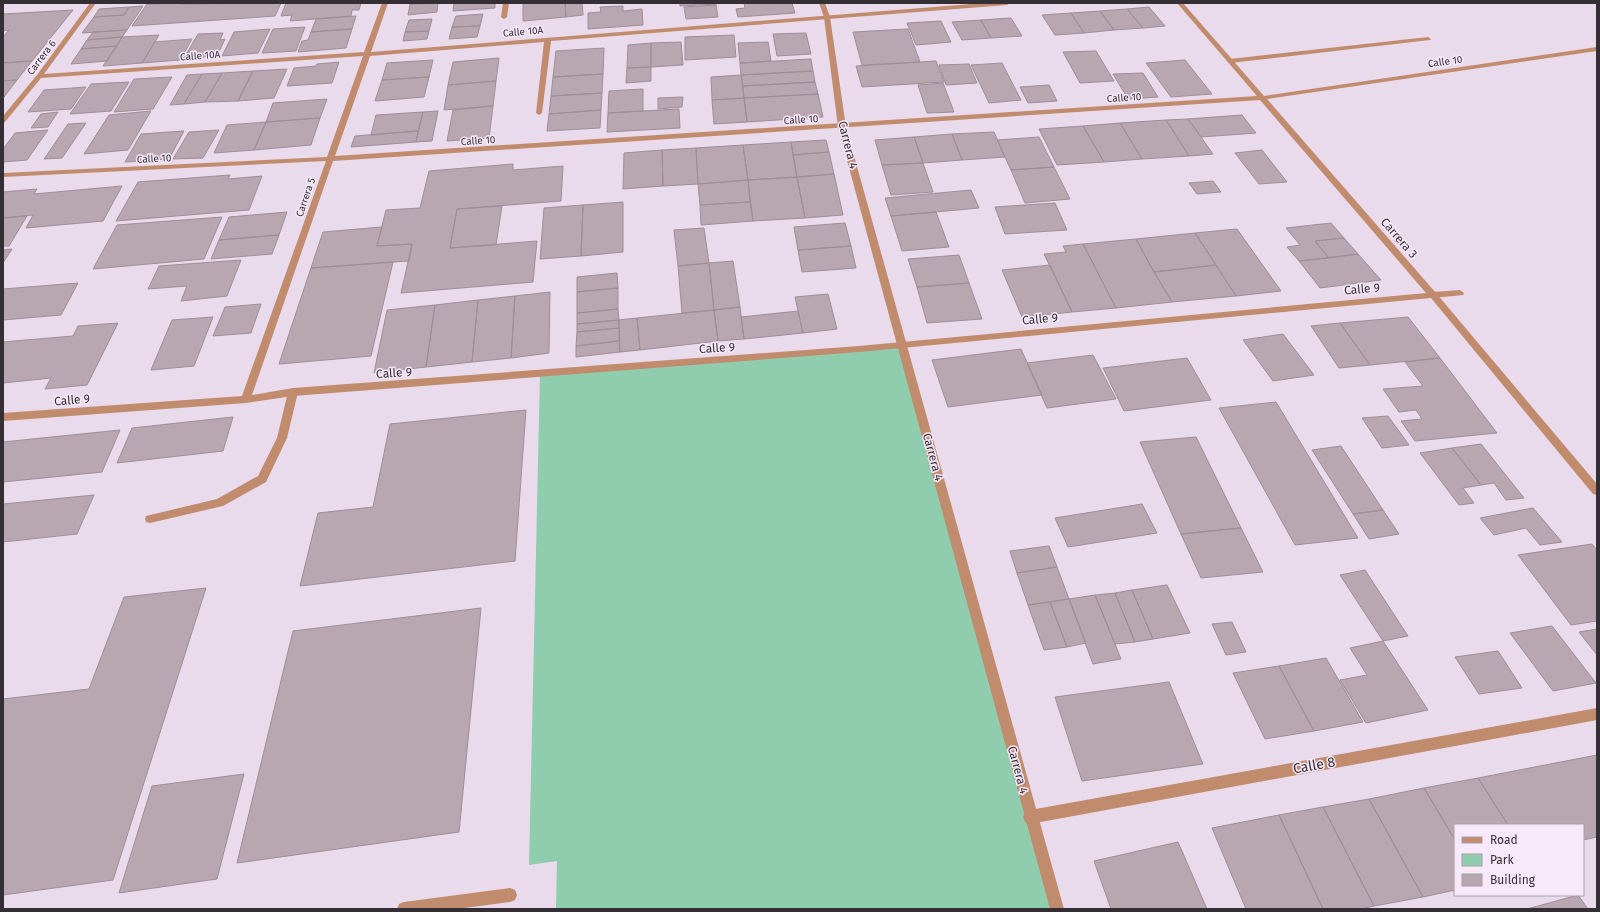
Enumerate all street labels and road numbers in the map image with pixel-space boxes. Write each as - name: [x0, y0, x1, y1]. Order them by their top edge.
- street label: Calle 10A: [502, 24, 544, 40]
- street label: Carrera 6: [25, 38, 59, 77]
- street label: Calle 10A: [180, 49, 221, 63]
- street label: Calle 10: [1427, 54, 1464, 70]
- street label: Calle 10: [1106, 91, 1142, 105]
- street label: Calle 10: [783, 113, 819, 127]
- street label: Carrera 4: [835, 120, 861, 171]
- street label: Calle 10: [460, 134, 496, 148]
- street label: Calle 10: [136, 152, 172, 166]
- street label: Carrera 5: [294, 176, 318, 218]
- street label: Carrera 3: [1378, 215, 1420, 261]
- street label: Calle 9: [1343, 280, 1381, 298]
- street label: Calle 9: [1021, 310, 1059, 328]
- street label: Calle 9: [699, 340, 735, 356]
- street label: Calle 9: [376, 365, 412, 381]
- street label: Calle 9: [53, 391, 91, 409]
- street label: Carrera 4: [920, 432, 946, 483]
- street label: Carrera 4: [1005, 745, 1031, 796]
- street label: Calle 8: [1292, 753, 1337, 778]

